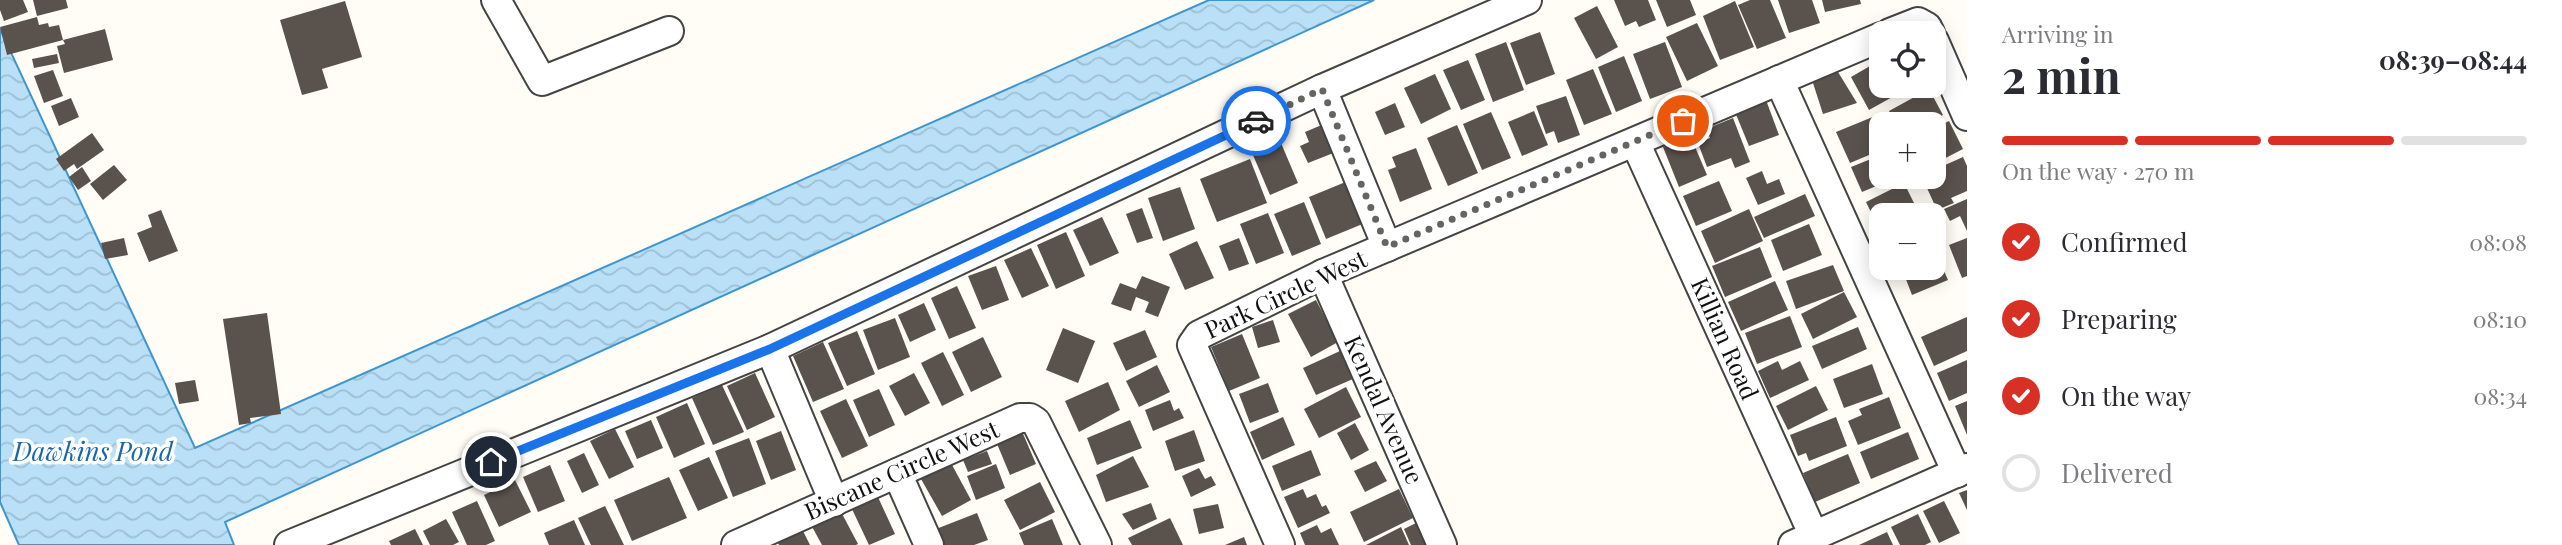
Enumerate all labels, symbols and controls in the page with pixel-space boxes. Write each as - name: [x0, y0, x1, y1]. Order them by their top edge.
- text: Arriving in: [2002, 18, 2114, 49]
- map controls: [1869, 21, 1946, 280]
- button: locate: [1869, 21, 1946, 98]
- text: 08:39–08:44: [2379, 42, 2527, 77]
- text: 2 min: [2002, 44, 2121, 106]
- courier: [1221, 86, 1291, 156]
- pin: [1653, 91, 1713, 151]
- icon: car: [1237, 102, 1275, 140]
- icon: bag: [1664, 102, 1702, 140]
- button: +: [1869, 112, 1946, 189]
- text: On the way · 270 m: [2002, 155, 2194, 186]
- button: −: [1869, 203, 1946, 280]
- icon: check: [2002, 223, 2040, 261]
- text: Confirmed: [2061, 224, 2188, 259]
- text: 08:08: [2469, 226, 2527, 257]
- street label: Park Circle West: [1199, 241, 1372, 345]
- street label: Killian Road: [1685, 272, 1767, 404]
- icon: check: [2002, 300, 2040, 338]
- text: Preparing: [2061, 301, 2177, 336]
- text: 08:10: [2473, 303, 2527, 334]
- street label: Kendal Avenue: [1338, 330, 1432, 488]
- icon: check: [2002, 377, 2040, 415]
- text: On the way: [2061, 378, 2191, 413]
- text: 08:34: [2473, 380, 2527, 411]
- street label: Biscane Circle West: [799, 412, 1004, 526]
- pin: [461, 432, 521, 492]
- water label: Dawkins Pond: [12, 433, 174, 468]
- icon: home: [472, 443, 510, 481]
- text: Delivered: [2061, 455, 2173, 490]

